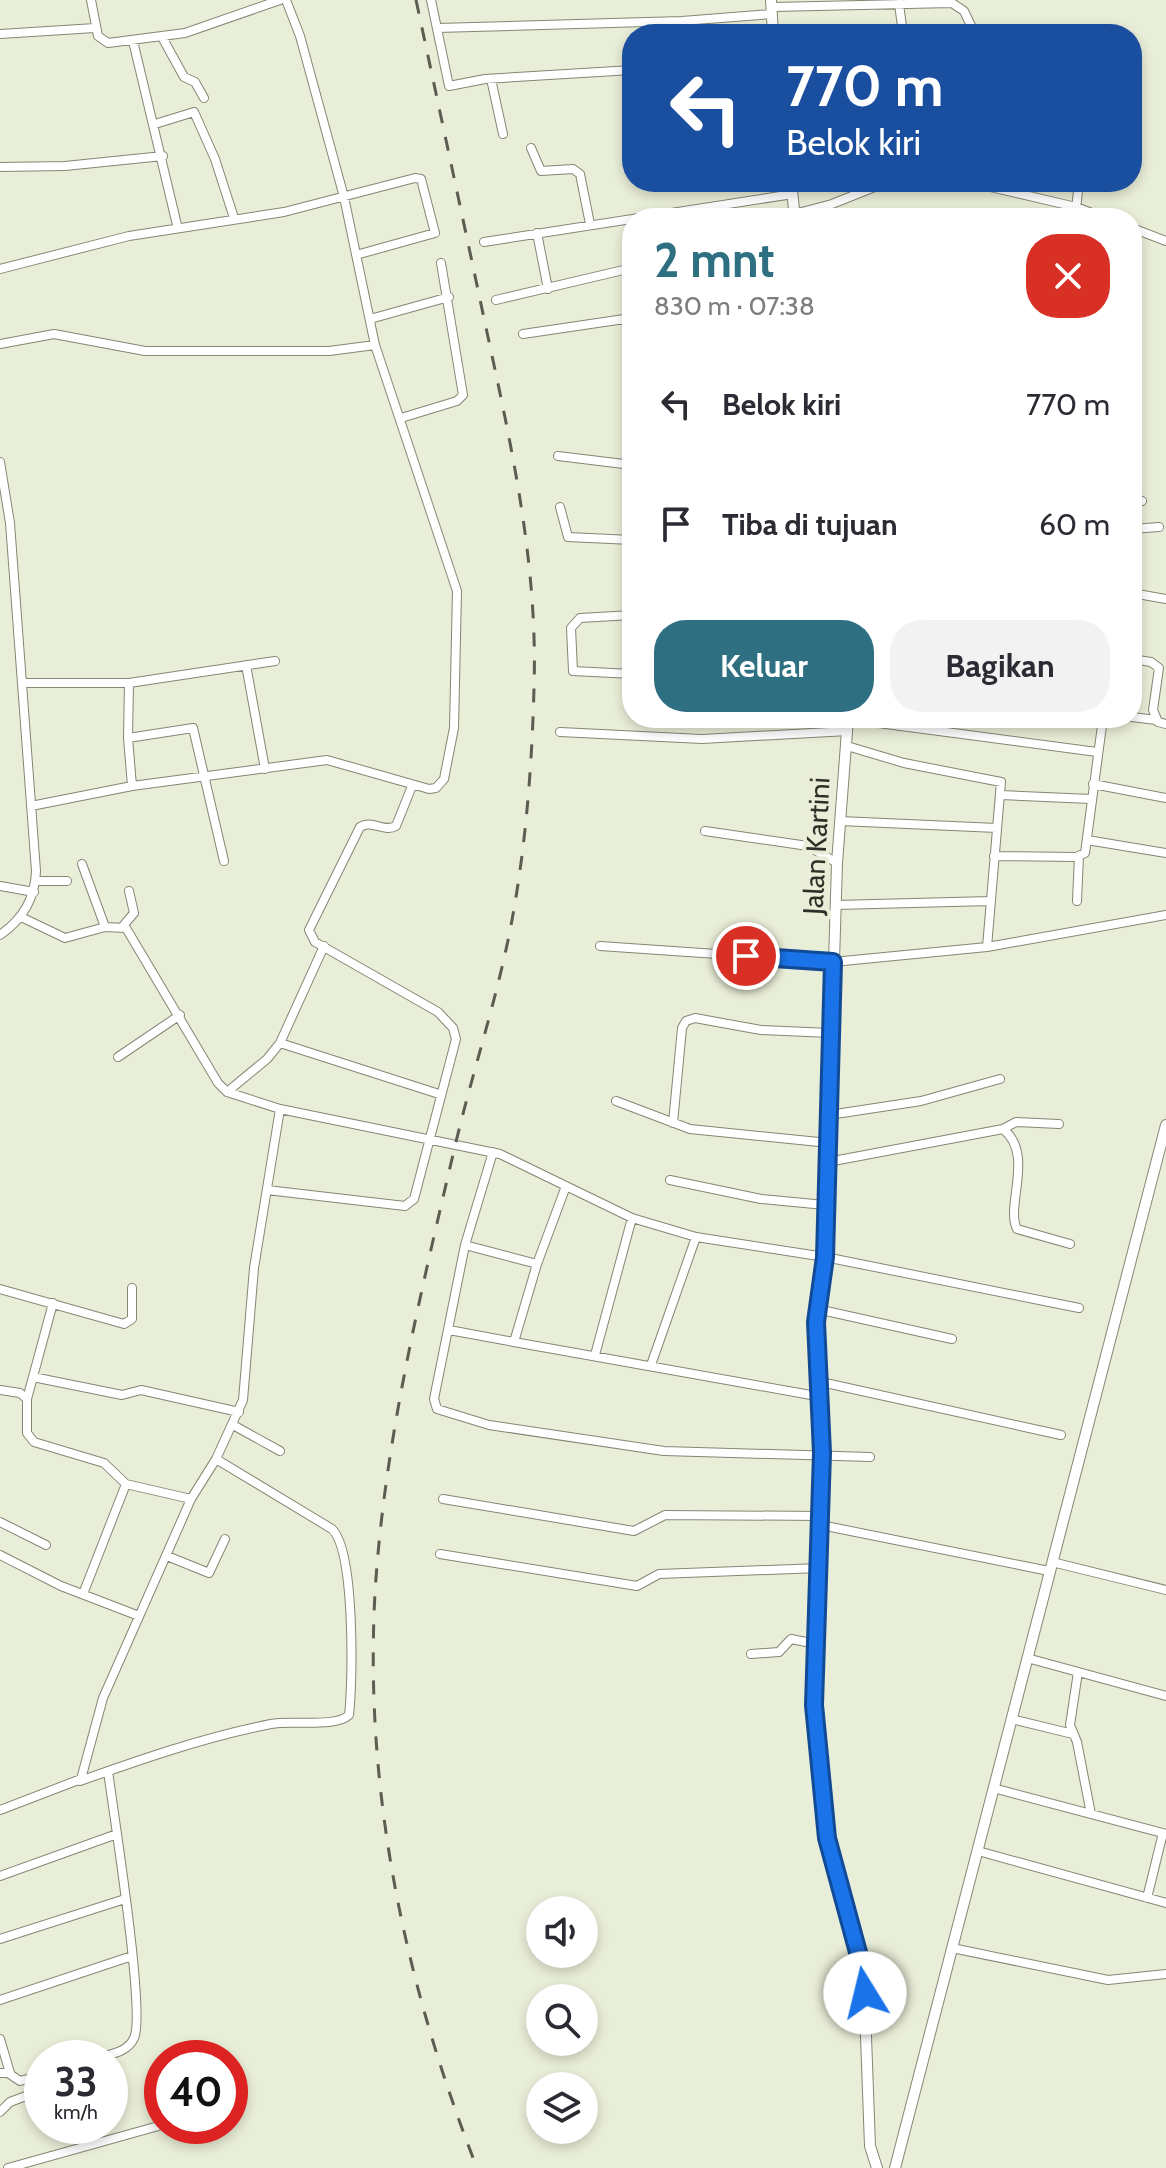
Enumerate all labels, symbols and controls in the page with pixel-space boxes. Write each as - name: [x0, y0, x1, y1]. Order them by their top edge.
- text: 770 m: [786, 52, 943, 120]
- icon: left: [654, 56, 758, 160]
- text: Belok kiri: [786, 120, 921, 164]
- text: 2 mnt: [654, 231, 775, 289]
- button: close: [1026, 234, 1110, 318]
- text: 830 m · 07:38: [654, 290, 815, 322]
- icon: left: [654, 382, 698, 426]
- text: Belok kiri: [722, 386, 841, 423]
- text: 770 m: [1026, 386, 1110, 423]
- icon: arrive: [654, 502, 698, 546]
- text: Tiba di tujuan: [722, 506, 898, 543]
- text: 60 m: [1039, 506, 1110, 543]
- button: Keluar: [654, 620, 874, 712]
- button: Bagikan: [890, 620, 1110, 712]
- street label: Jalan Kartini: [795, 777, 837, 916]
- pin: [712, 922, 780, 990]
- icon: arrive: [724, 934, 768, 978]
- map controls: [526, 1896, 598, 2144]
- button: sound: [526, 1896, 598, 1968]
- position arrow: [823, 1951, 907, 2035]
- button: search: [526, 1984, 598, 2056]
- speed limit sign: 40: [144, 2040, 248, 2144]
- text: 33: [54, 2057, 98, 2106]
- button: layers: [526, 2072, 598, 2144]
- text: km/h: [54, 2100, 98, 2124]

